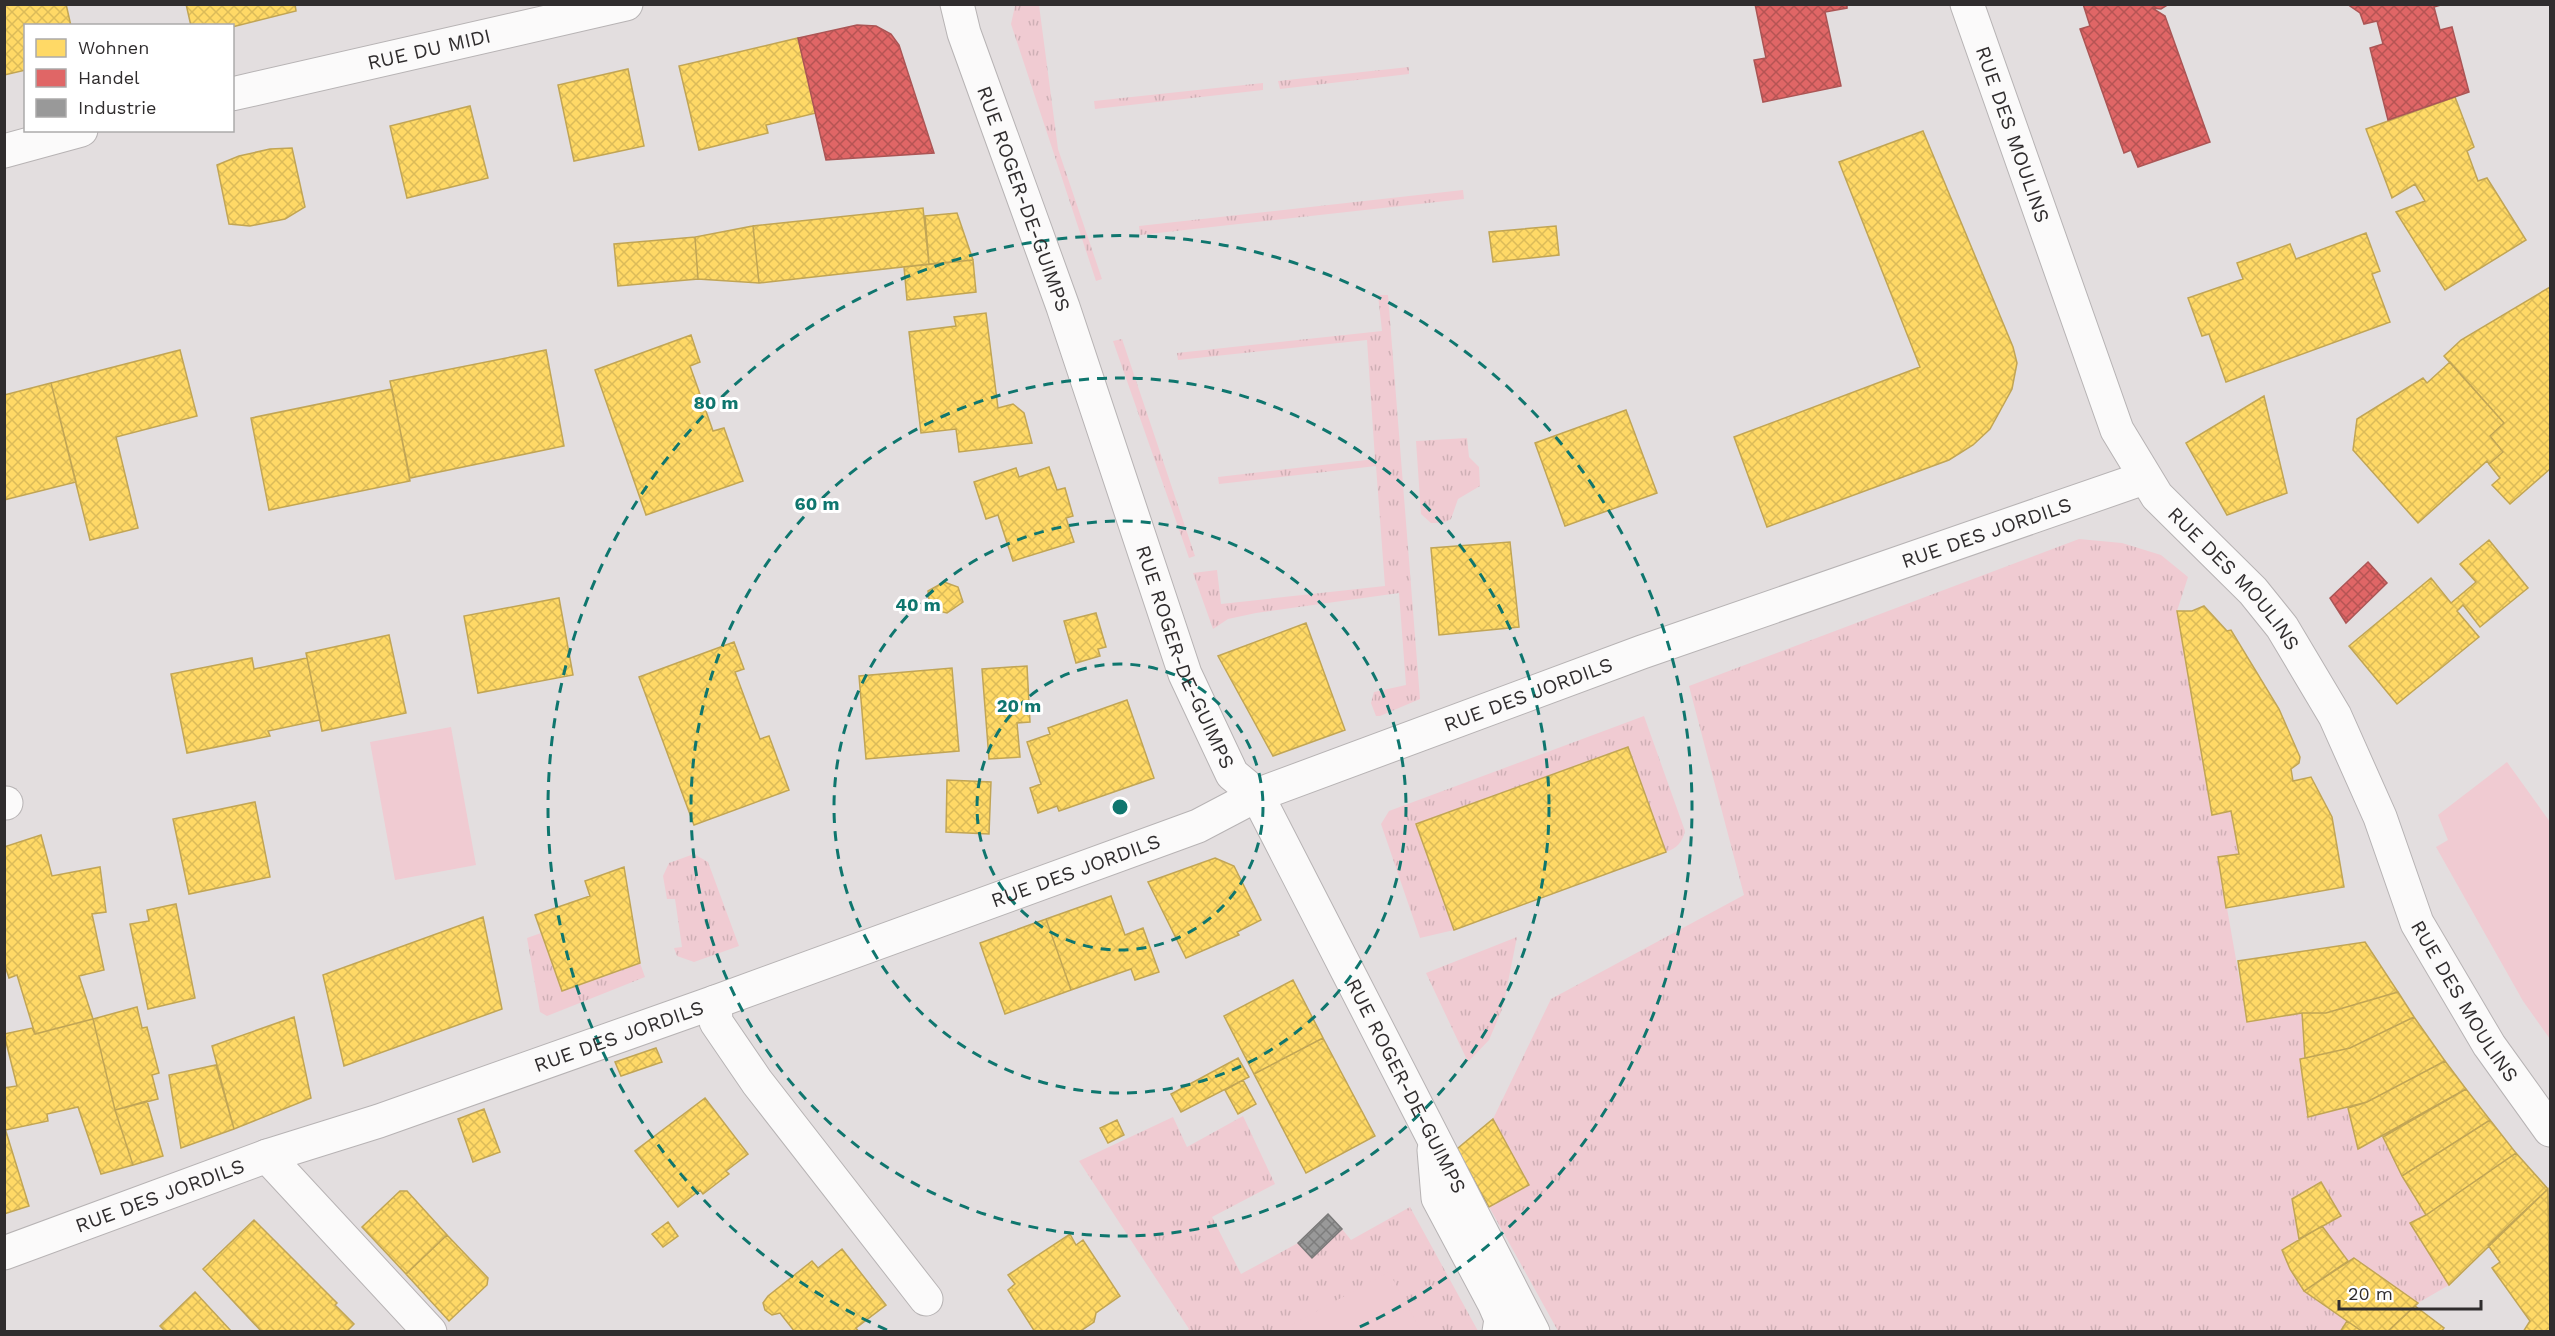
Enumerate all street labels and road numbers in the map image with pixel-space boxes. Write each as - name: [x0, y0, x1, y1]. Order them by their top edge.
- street label: RUE DU MIDI: [365, 23, 493, 75]
- street label: RUE DES MOULINS: [1971, 43, 2055, 226]
- street label: RUE ROGER-DE-GUIMPS: [972, 83, 1076, 315]
- street label: RUE DES JORDILS: [1898, 492, 2074, 573]
- street label: RUE DES MOULINS: [2163, 502, 2305, 654]
- street label: RUE ROGER-DE-GUIMPS: [1131, 542, 1240, 773]
- street label: RUE DES JORDILS: [1440, 652, 1616, 737]
- street label: RUE DES JORDILS: [988, 829, 1164, 912]
- street label: RUE DES MOULINS: [2406, 916, 2524, 1087]
- street label: RUE ROGER-DE-GUIMPS: [1341, 974, 1472, 1197]
- street label: RUE DES JORDILS: [531, 995, 707, 1077]
- street label: RUE DES JORDILS: [72, 1153, 247, 1238]

